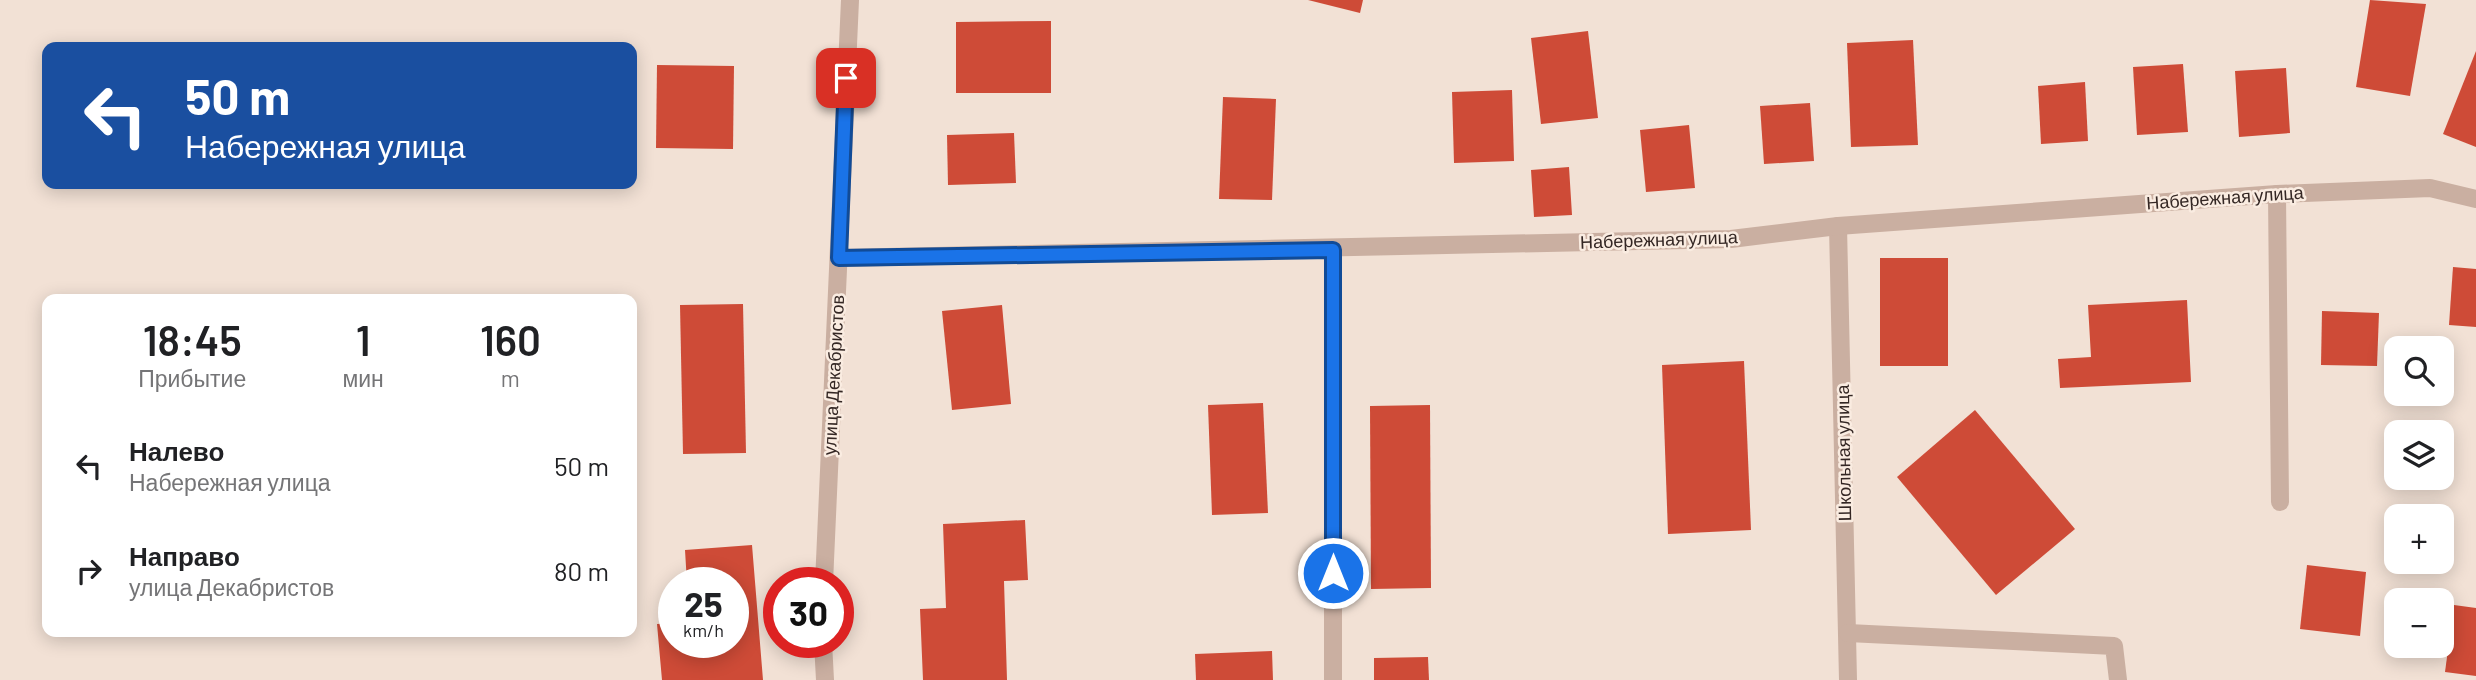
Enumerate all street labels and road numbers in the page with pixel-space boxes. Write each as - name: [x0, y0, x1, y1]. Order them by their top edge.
- street label: Набережная улица: [2145, 180, 2305, 213]
- street label: Набережная улица: [1580, 225, 1739, 253]
- street label: улица Декабристов: [818, 294, 848, 456]
- street label: Школьная улица: [1831, 383, 1855, 522]

